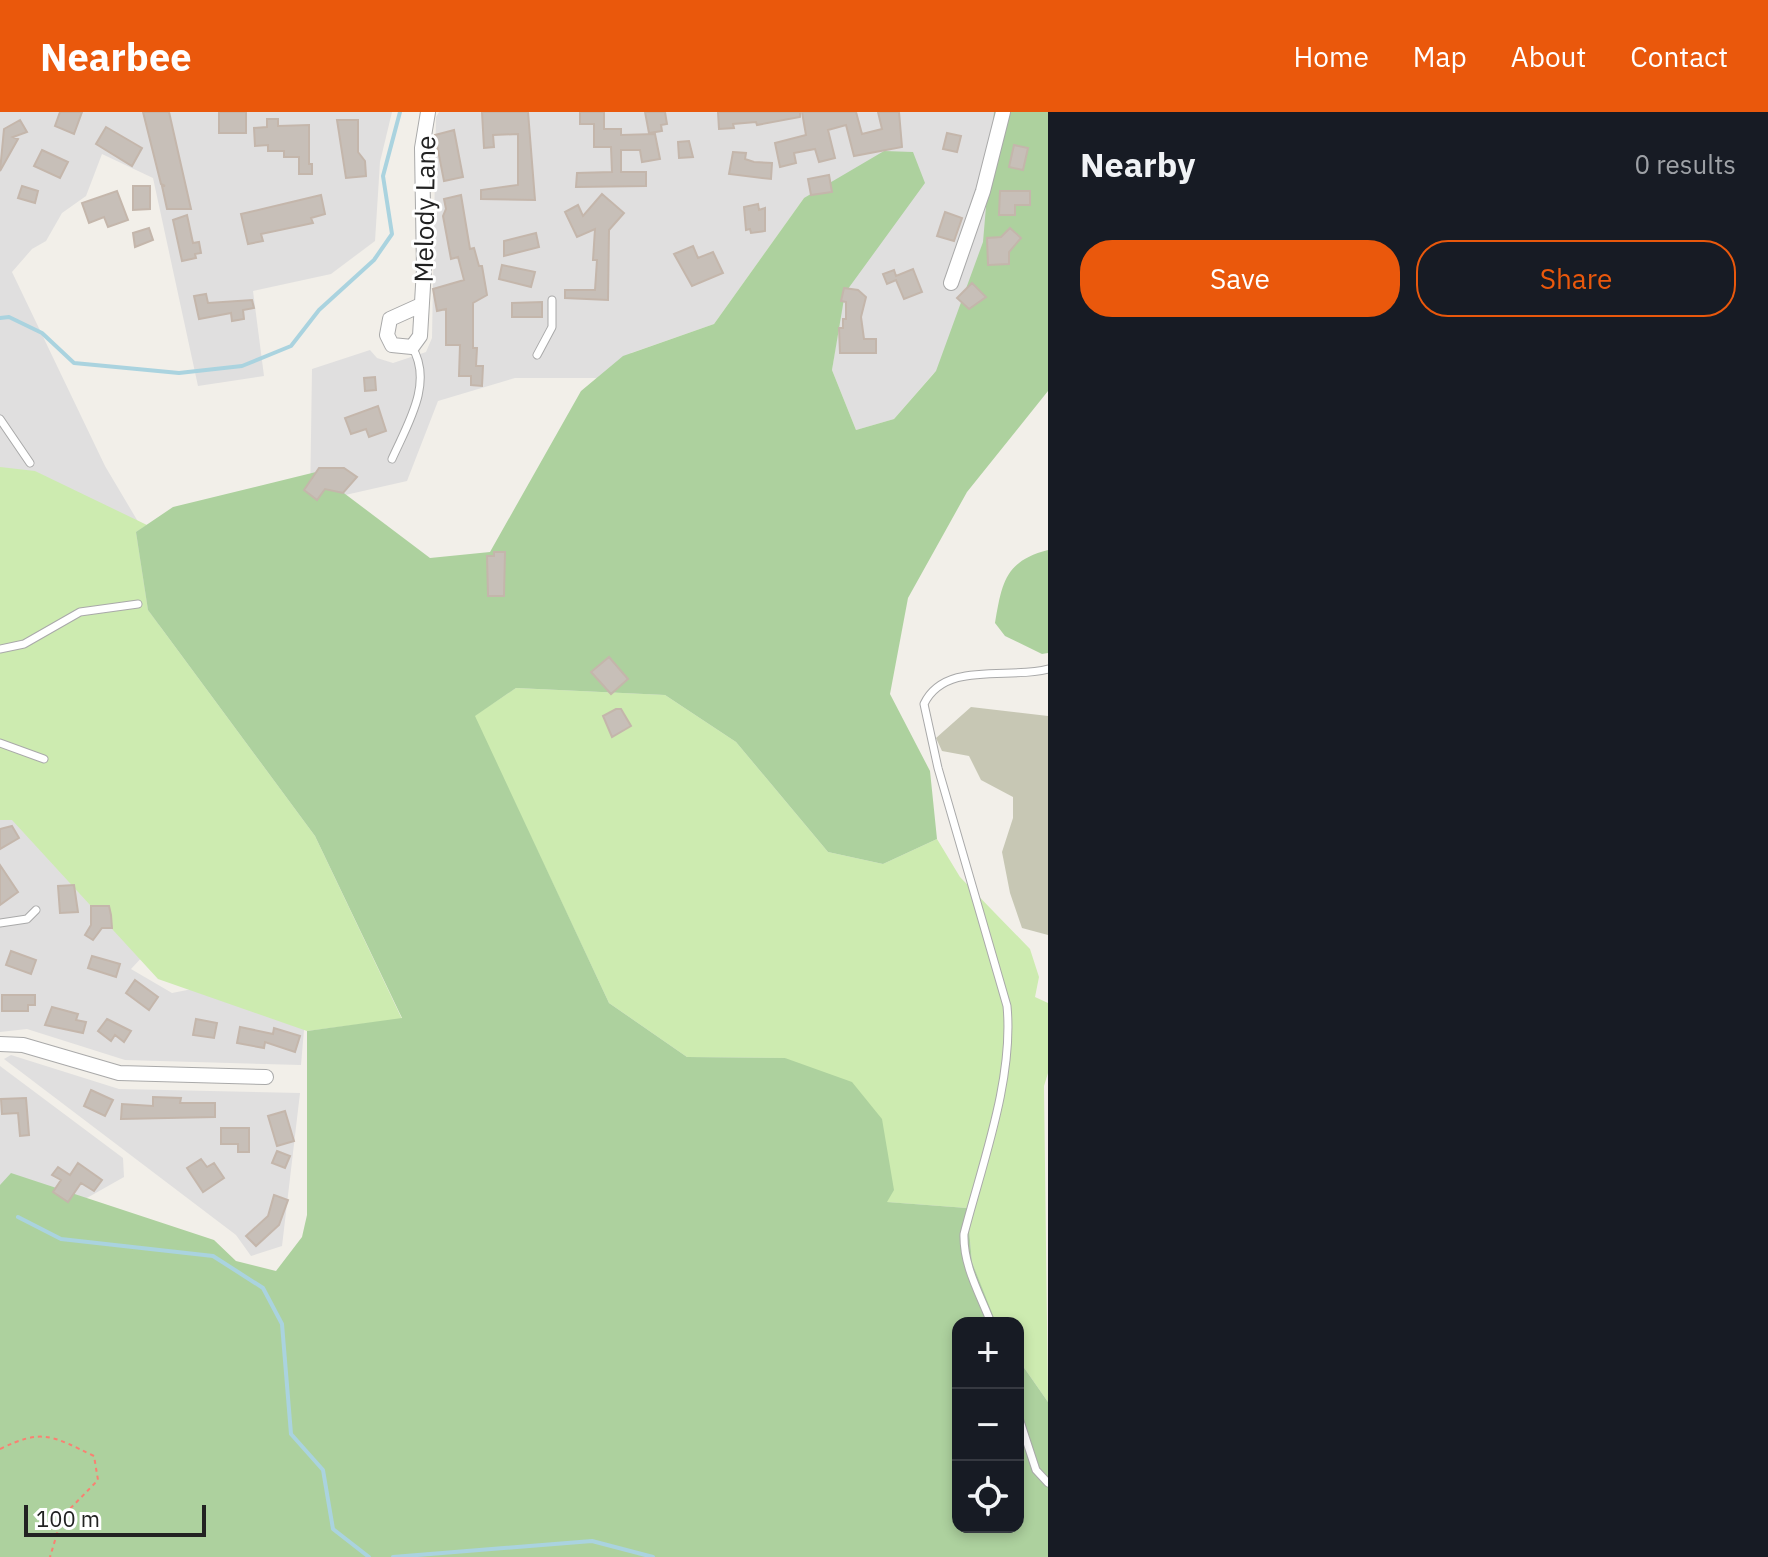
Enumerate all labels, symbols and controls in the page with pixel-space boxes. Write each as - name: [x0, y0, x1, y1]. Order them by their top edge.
- text: Nearbee: [40, 32, 192, 81]
- text: Home: [1293, 38, 1369, 75]
- text: Map: [1413, 38, 1467, 75]
- text: About: [1511, 38, 1586, 75]
- text: Contact: [1630, 38, 1728, 75]
- street label: Melody Lane: [406, 135, 442, 283]
- text: Nearby: [1080, 142, 1195, 186]
- text: 0 results: [1634, 147, 1736, 181]
- button: Save: [1080, 240, 1400, 317]
- button: Share: [1416, 240, 1736, 317]
- map controls: [952, 1317, 1024, 1533]
- button: +: [952, 1317, 1024, 1389]
- button: −: [952, 1389, 1024, 1461]
- button: locate: [952, 1461, 1024, 1533]
- scale bar: [24, 1501, 206, 1537]
- text: 100 m: [36, 1504, 100, 1533]

